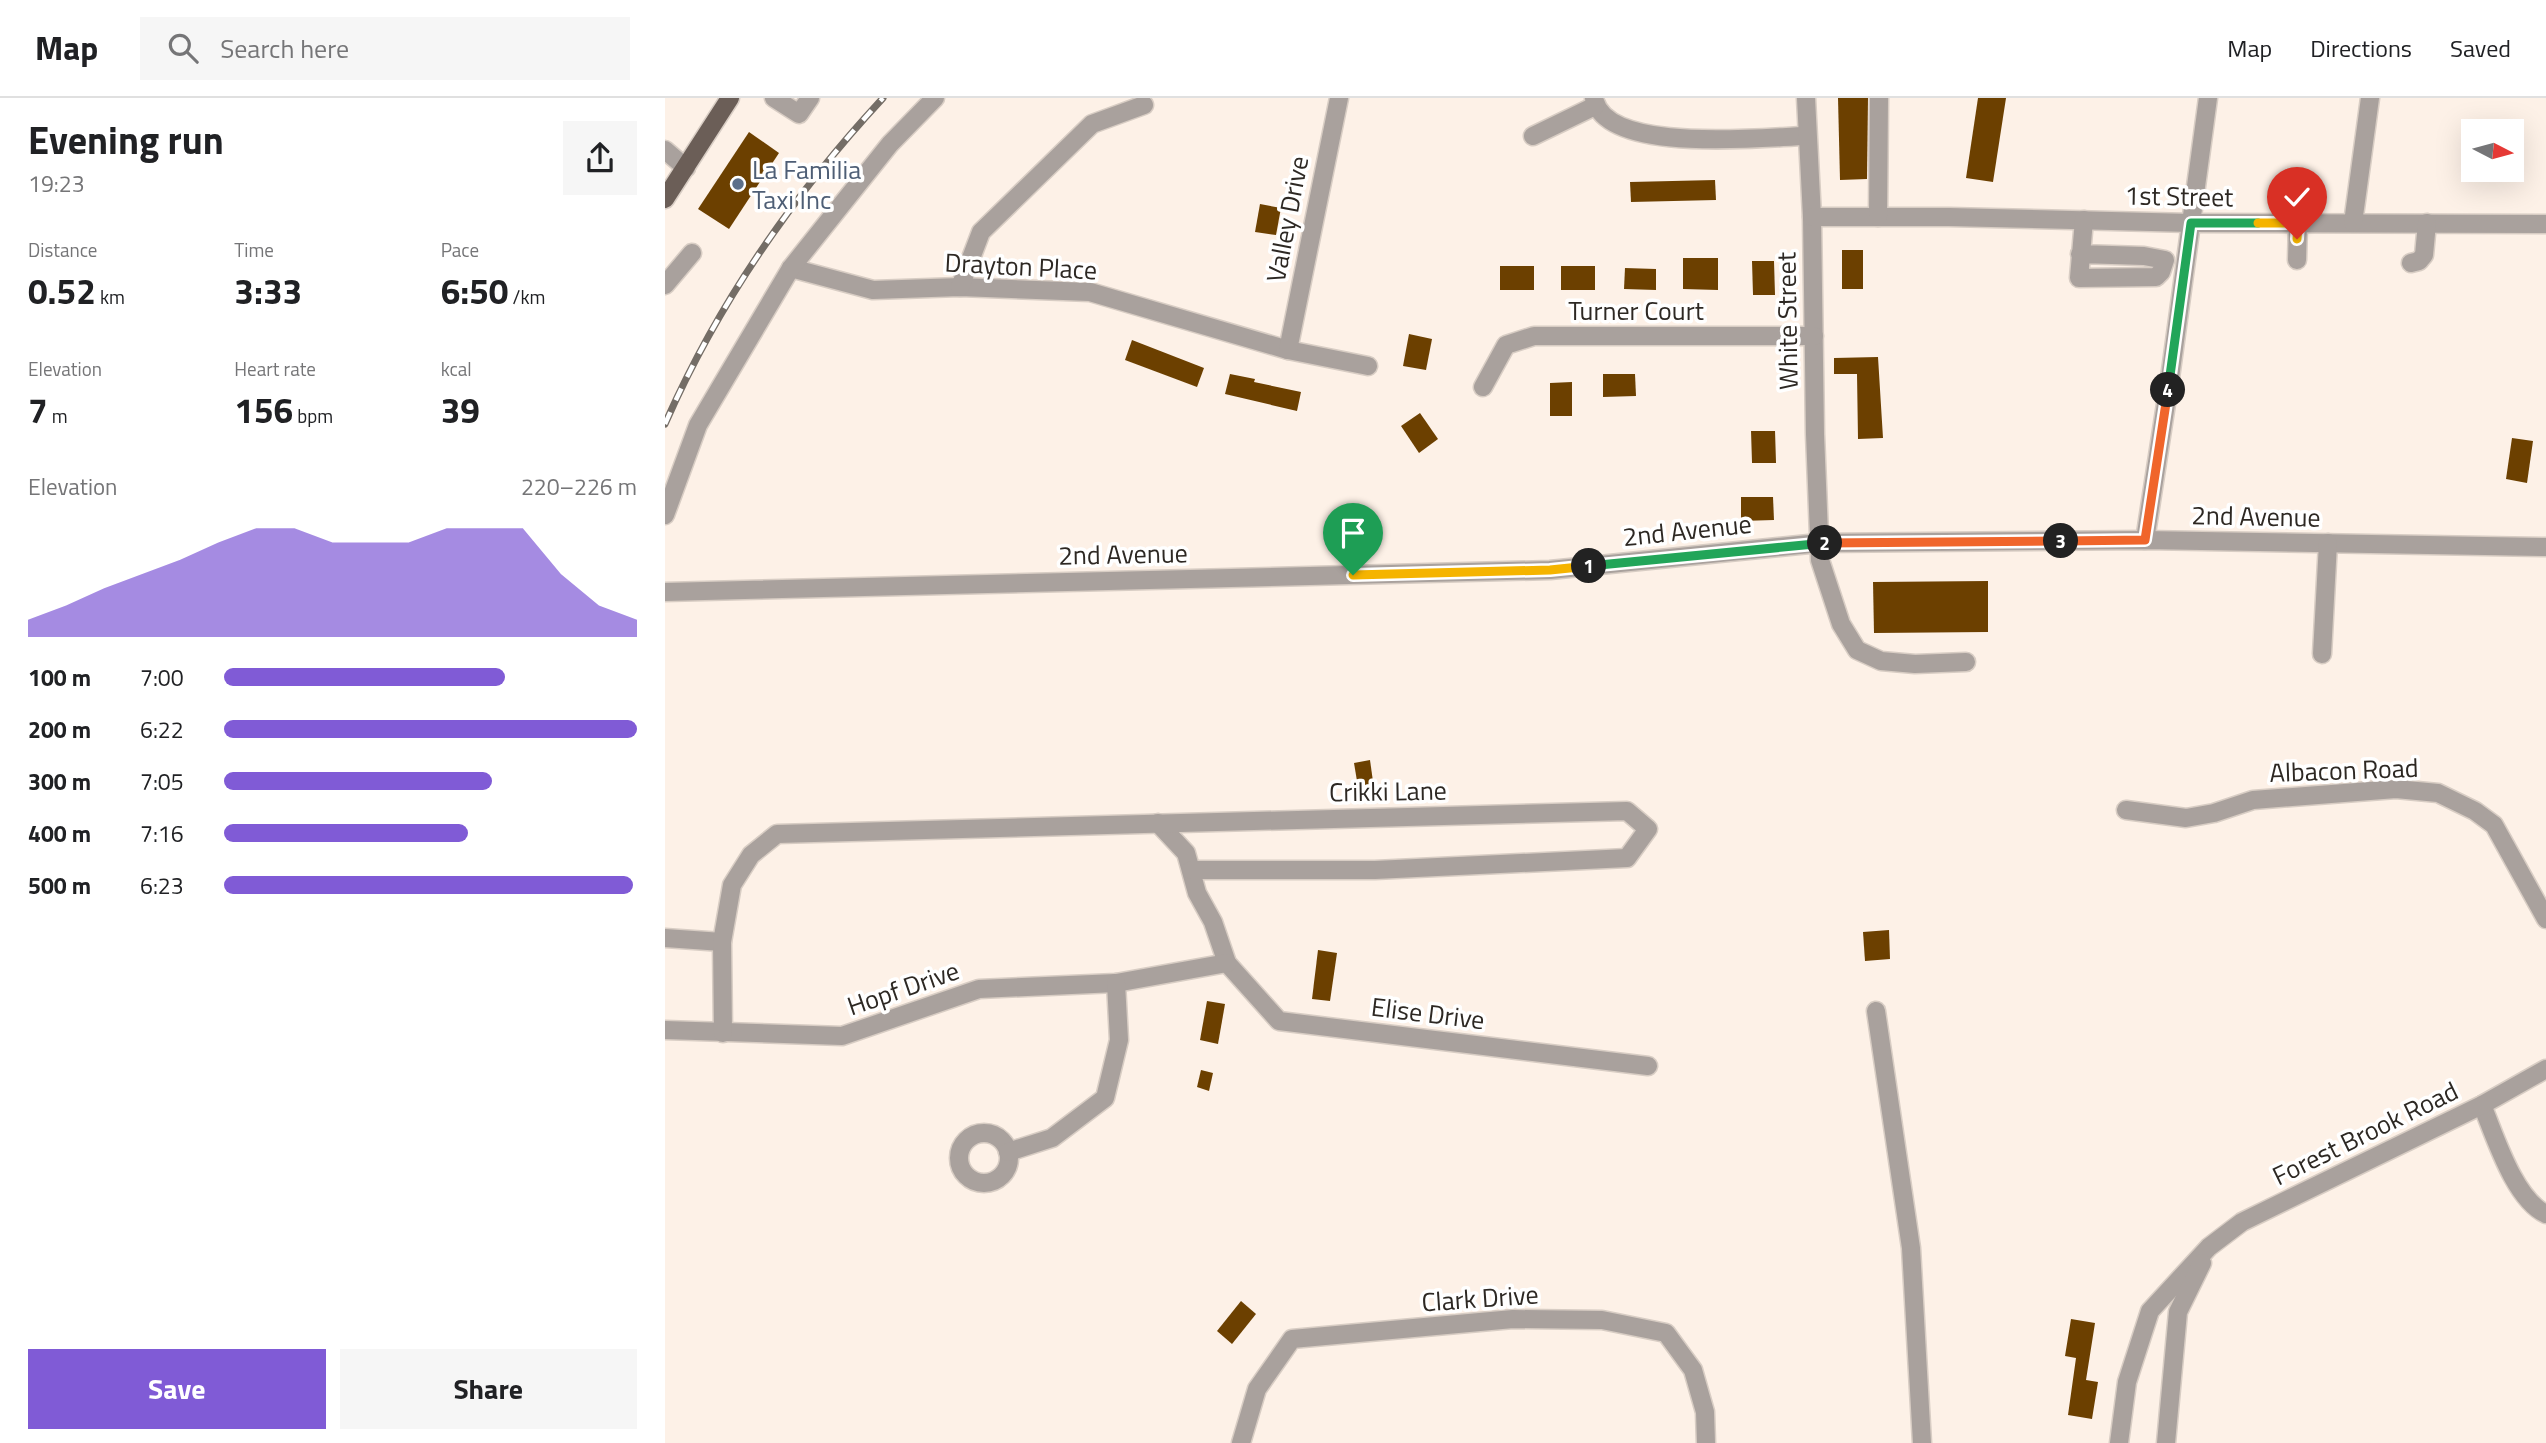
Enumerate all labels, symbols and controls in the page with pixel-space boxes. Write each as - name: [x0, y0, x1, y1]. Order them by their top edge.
- search box: [140, 17, 630, 80]
- text: Map: [35, 23, 98, 73]
- icon: search: [164, 29, 202, 67]
- text: Search here: [220, 29, 349, 68]
- text: Map: [2227, 30, 2272, 66]
- text: Directions: [2310, 30, 2412, 66]
- text: Saved: [2450, 30, 2511, 66]
- text: Evening run: [28, 111, 224, 169]
- north arrow: [2461, 119, 2523, 182]
- map controls: [2461, 119, 2524, 182]
- button: share: [563, 121, 637, 195]
- place label: La Familia Taxi Inc: [752, 150, 861, 219]
- street label: Valley Drive: [1256, 153, 1318, 285]
- text: 19:23: [28, 166, 85, 201]
- pin: [2267, 167, 2327, 239]
- marker: La Familia Taxi Inc: [730, 176, 746, 192]
- street label: 1st Street: [2124, 176, 2234, 216]
- icon: check: [2278, 178, 2316, 216]
- text: Distance: [28, 235, 97, 264]
- text: Time: [234, 235, 274, 264]
- text: Pace: [441, 235, 479, 264]
- street label: Drayton Place: [944, 243, 1098, 289]
- street label: White Street: [1766, 252, 1808, 390]
- text: 0.52: [28, 264, 96, 318]
- text: 3:33: [234, 264, 302, 318]
- text: 6:50: [441, 264, 508, 318]
- text: km: [96, 282, 125, 311]
- text: /km: [508, 282, 545, 311]
- street label: Turner Court: [1568, 291, 1704, 330]
- text: Elevation: [28, 354, 102, 383]
- text: Heart rate: [234, 354, 316, 383]
- text: kcal: [441, 354, 472, 383]
- pin: 4: [2151, 372, 2185, 408]
- text: 4: [2162, 375, 2173, 404]
- text: 7: [28, 383, 48, 437]
- text: 156: [234, 383, 293, 437]
- text: 39: [441, 383, 480, 437]
- text: m: [48, 401, 68, 430]
- text: bpm: [293, 401, 333, 430]
- text: Elevation: [28, 469, 117, 504]
- text: 220–226 m: [521, 469, 637, 504]
- street label: 2nd Avenue: [2191, 495, 2321, 537]
- pin: [1323, 503, 1383, 575]
- street label: 2nd Avenue: [1621, 504, 1753, 556]
- icon: arrive: [1334, 514, 1372, 552]
- pin: 3: [2043, 524, 2079, 558]
- pin: 2: [1807, 526, 1843, 560]
- text: 3: [2055, 526, 2066, 555]
- text: 2: [1819, 528, 1830, 557]
- street label: 2nd Avenue: [1058, 533, 1188, 575]
- pin: 1: [1571, 548, 1607, 584]
- text: 1: [1583, 551, 1594, 580]
- text: 100 m: [28, 660, 91, 695]
- text: 7:00: [140, 660, 184, 695]
- text: 200 m: [28, 712, 91, 747]
- text: 6:22: [140, 712, 184, 747]
- street label: Albacon Road: [2269, 748, 2419, 792]
- text: 300 m: [28, 764, 91, 799]
- text: 7:05: [140, 764, 184, 799]
- street label: Crikki Lane: [1329, 770, 1447, 812]
- text: 400 m: [28, 816, 91, 851]
- text: 7:16: [140, 816, 184, 851]
- text: 500 m: [28, 868, 91, 903]
- text: 6:23: [140, 868, 184, 903]
- street label: Hopf Drive: [842, 951, 964, 1025]
- street label: Elise Drive: [1369, 987, 1487, 1039]
- street label: Forest Brook Road: [2265, 1071, 2465, 1195]
- street label: Clark Drive: [1420, 1274, 1540, 1322]
- button: Save: [28, 1349, 326, 1429]
- button: Share: [340, 1349, 637, 1429]

